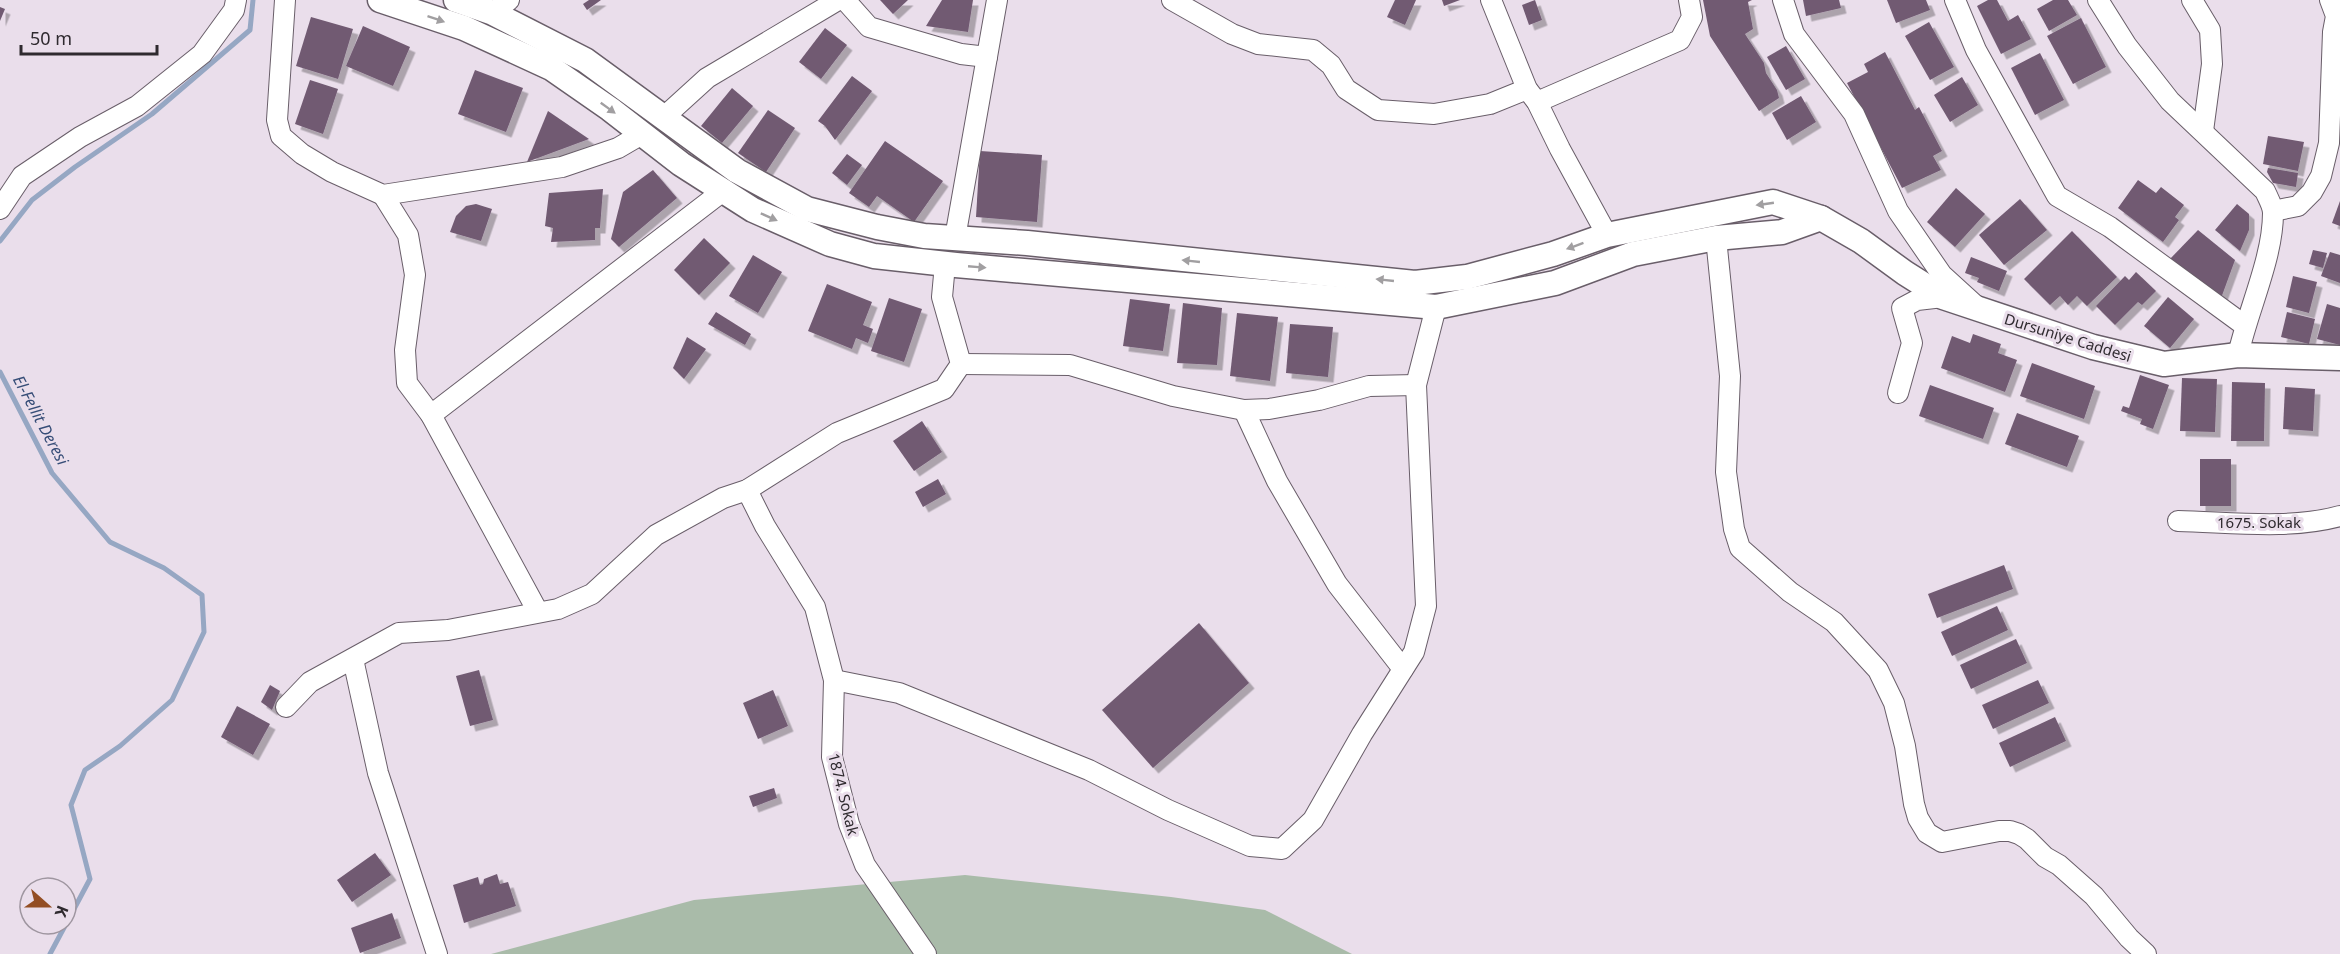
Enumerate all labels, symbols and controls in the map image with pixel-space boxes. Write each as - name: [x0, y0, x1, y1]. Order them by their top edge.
- one-way arrow: [427, 14, 445, 24]
- scale bar: [21, 18, 158, 56]
- text: 50 m: [30, 26, 72, 50]
- one-way arrow: [600, 101, 616, 113]
- one-way arrow: [1755, 199, 1774, 209]
- one-way arrow: [760, 212, 778, 222]
- one-way arrow: [1566, 242, 1584, 252]
- one-way arrow: [1182, 256, 1201, 266]
- one-way arrow: [968, 262, 987, 272]
- one-way arrow: [1376, 275, 1395, 285]
- street label: Dursuniye Caddesi: [2002, 308, 2134, 366]
- water label: El-Fellit Deresi: [8, 371, 74, 469]
- street label: 1675. Sokak: [2217, 512, 2301, 532]
- street label: 1874. Sokak: [824, 751, 864, 837]
- north arrow: [18, 876, 78, 936]
- text: K: [50, 902, 74, 921]

